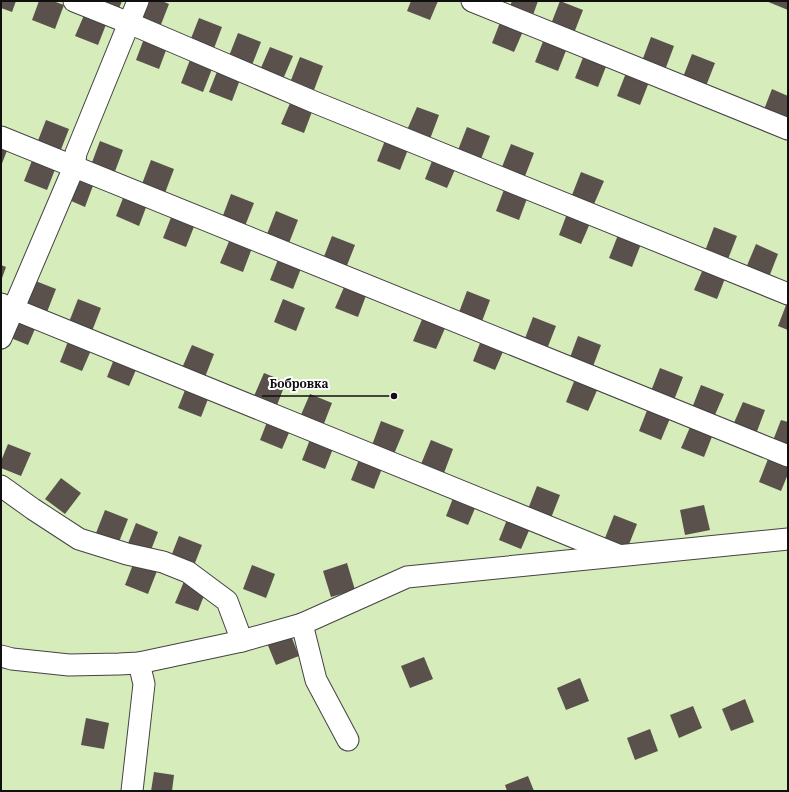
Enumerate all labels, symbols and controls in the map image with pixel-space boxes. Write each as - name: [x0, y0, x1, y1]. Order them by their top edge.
- callout: Бобровка: [262, 372, 337, 396]
- text: Бобровка: [269, 375, 329, 392]

